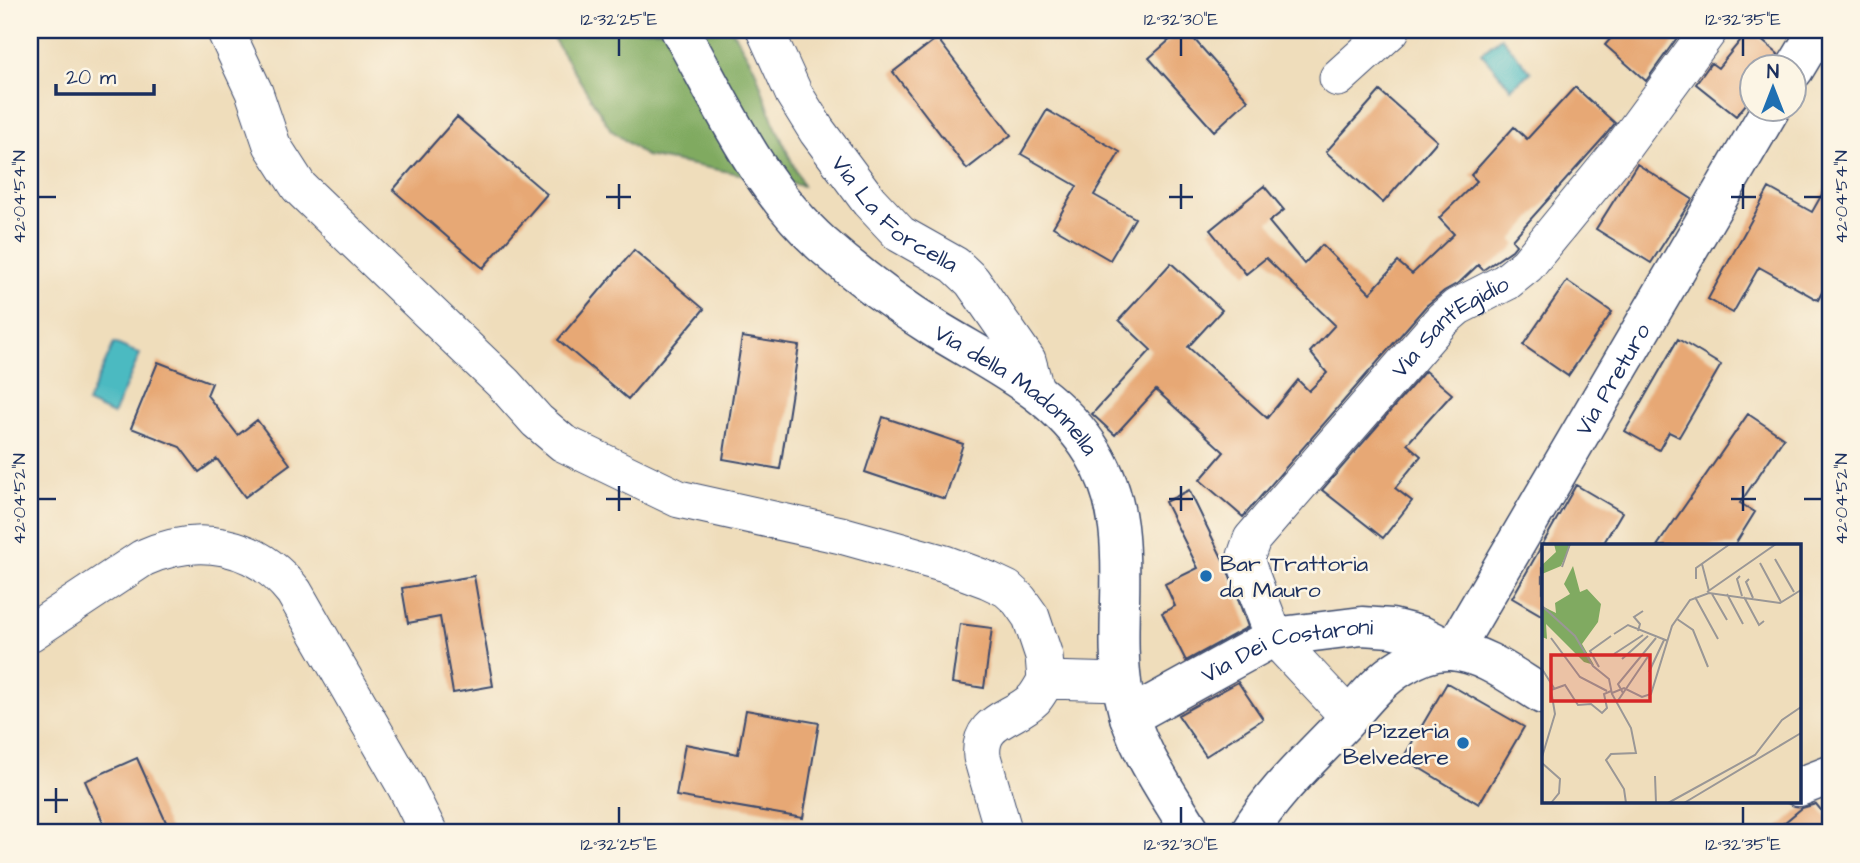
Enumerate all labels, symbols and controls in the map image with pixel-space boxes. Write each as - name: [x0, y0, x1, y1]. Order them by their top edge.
- text: 12°32'25"E: [581, 7, 658, 32]
- text: 12°32'30"E: [1144, 7, 1219, 32]
- text: 12°32'35"E: [1705, 7, 1781, 32]
- scale bar: [56, 52, 154, 96]
- north arrow: [1738, 52, 1808, 122]
- text: N: [1767, 59, 1779, 86]
- text: 20 m: [66, 63, 117, 92]
- street label: Via La Forcella: [823, 149, 964, 281]
- text: 42°04'54"N: [7, 150, 32, 244]
- text: 42°04'54"N: [1829, 150, 1854, 244]
- street label: Via Sant'Egidio: [1384, 268, 1515, 385]
- street label: Via della Madonnella: [928, 317, 1106, 462]
- street label: Via Preturo: [1568, 317, 1659, 442]
- text: 42°04'52"N: [7, 453, 32, 545]
- text: 42°04'52"N: [1829, 453, 1854, 545]
- inset map: [1542, 544, 1800, 804]
- place label: Bar Trattoria da Mauro: [1220, 548, 1368, 606]
- marker: Bar Trattoria da Mauro: [1198, 568, 1214, 584]
- street label: Via Dei Costaroni: [1196, 611, 1375, 691]
- place label: Pizzeria Belvedere: [1343, 715, 1449, 773]
- marker: Pizzeria Belvedere: [1455, 735, 1471, 751]
- text: 12°32'25"E: [581, 832, 658, 857]
- text: 12°32'30"E: [1144, 832, 1219, 857]
- text: 12°32'35"E: [1705, 832, 1781, 857]

